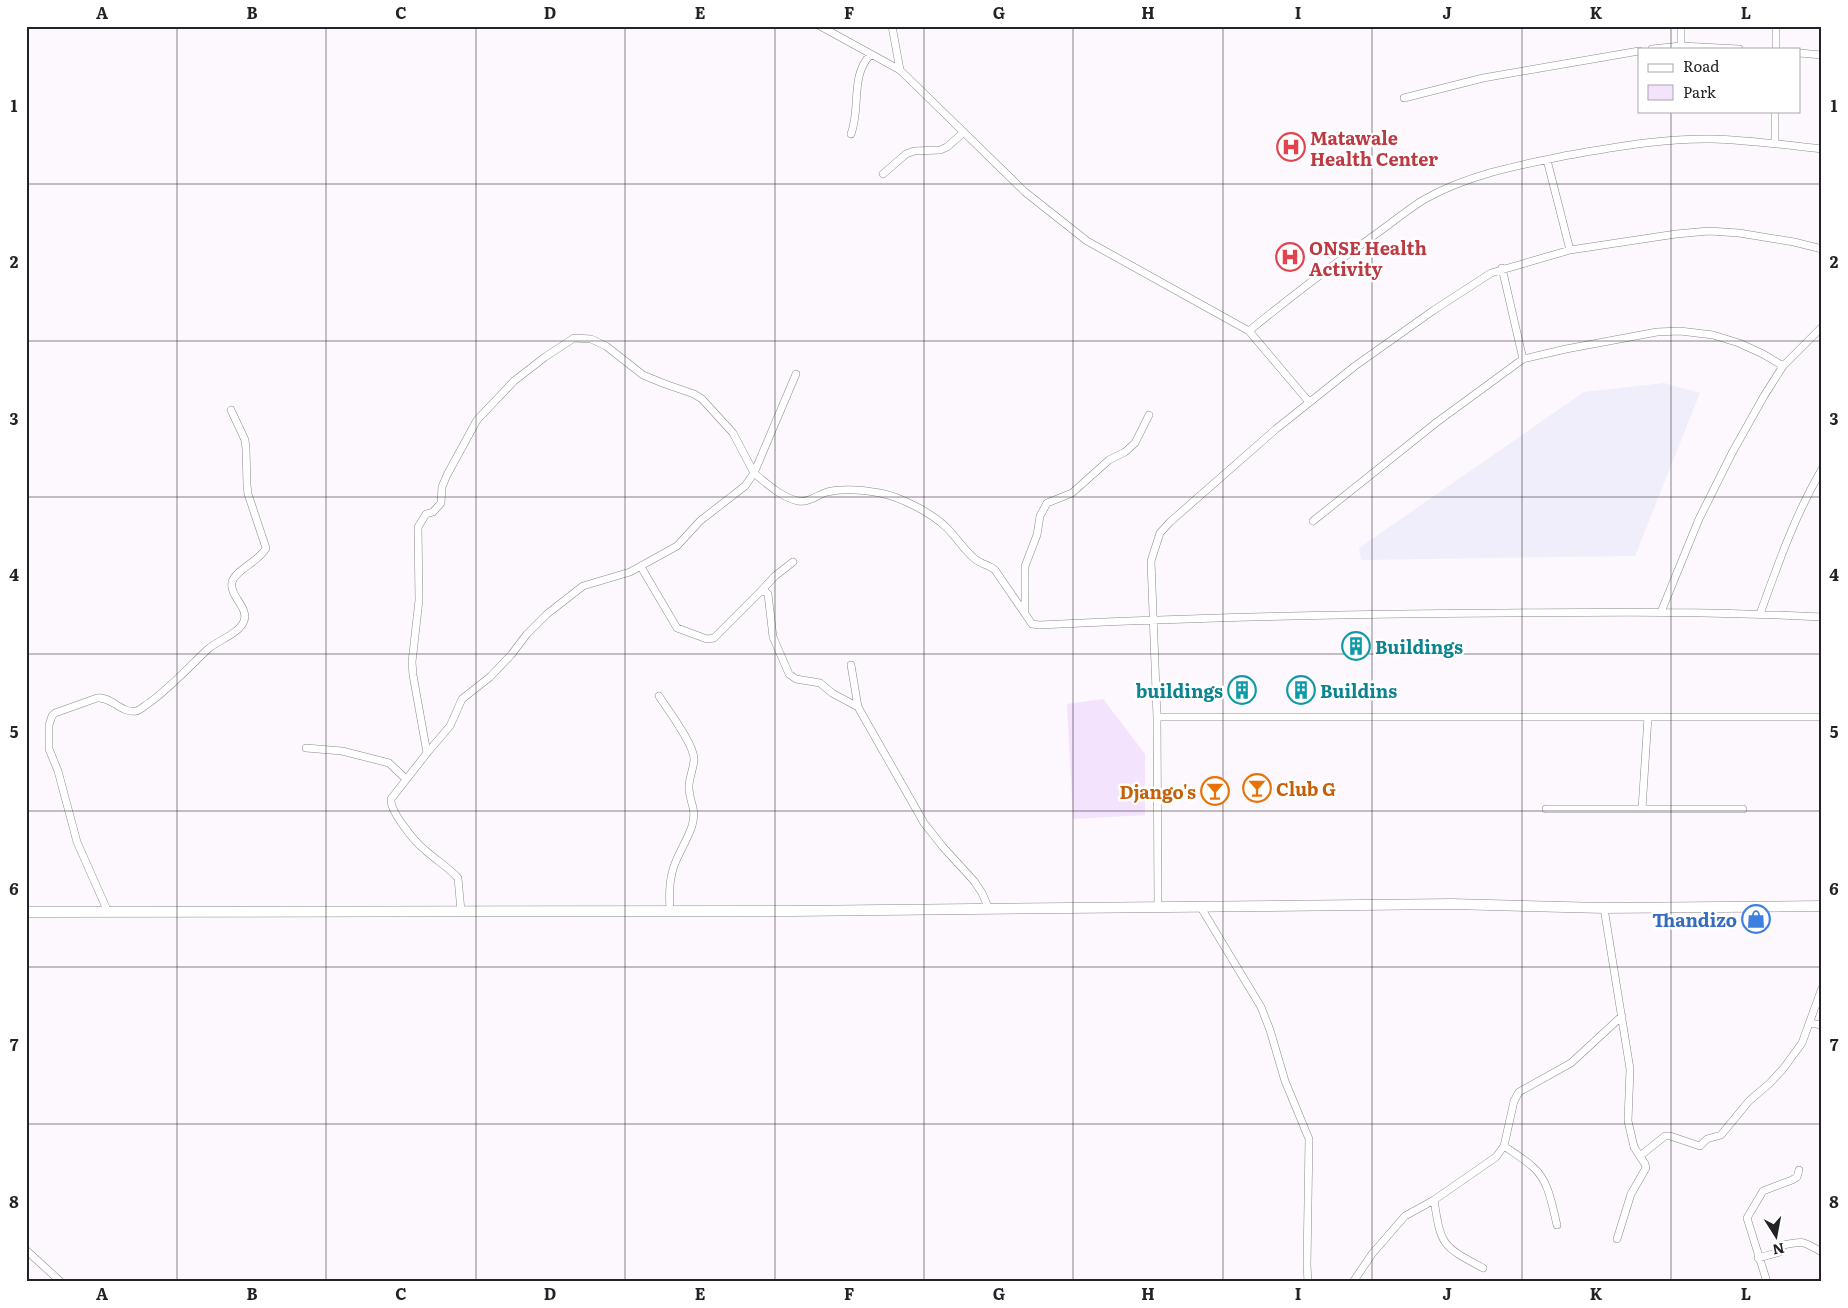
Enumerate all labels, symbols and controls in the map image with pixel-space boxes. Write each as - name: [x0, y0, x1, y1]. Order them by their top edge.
- text: A: [96, 0, 108, 24]
- text: B: [246, 0, 258, 24]
- text: C: [395, 0, 407, 24]
- text: D: [544, 0, 556, 24]
- text: E: [695, 0, 706, 24]
- text: F: [844, 0, 854, 24]
- text: G: [993, 0, 1005, 24]
- text: H: [1141, 0, 1155, 24]
- text: I: [1295, 0, 1301, 24]
- text: J: [1442, 0, 1452, 24]
- text: K: [1590, 0, 1603, 24]
- text: L: [1741, 0, 1751, 24]
- legend: [1638, 48, 1800, 112]
- text: Road: [1683, 54, 1719, 77]
- text: Park: [1683, 80, 1717, 103]
- text: 1: [11, 93, 18, 117]
- text: 1: [1831, 93, 1838, 117]
- place label: Matawale Health Center: [1310, 124, 1438, 172]
- hospital icon: Matawale Health Center: [1276, 132, 1306, 162]
- place label: ONSE Health Activity: [1309, 234, 1427, 282]
- hospital icon: ONSE Health Activity: [1275, 242, 1305, 272]
- text: 2: [10, 249, 19, 273]
- text: 2: [1830, 249, 1839, 273]
- text: 3: [10, 406, 19, 430]
- text: 3: [1830, 406, 1839, 430]
- text: 4: [9, 562, 19, 586]
- text: 4: [1829, 562, 1839, 586]
- building icon: Buildings: [1341, 631, 1371, 661]
- place label: Buildings: [1375, 633, 1463, 660]
- building icon: buildings: [1227, 675, 1257, 705]
- building icon: Buildins: [1286, 675, 1316, 705]
- place label: buildings: [1136, 677, 1223, 704]
- place label: Buildins: [1320, 677, 1397, 704]
- text: 5: [10, 719, 19, 743]
- text: 5: [1830, 719, 1839, 743]
- bar icon: Club G: [1242, 773, 1272, 803]
- place label: Club G: [1276, 775, 1336, 802]
- bar icon: Django's: [1200, 776, 1230, 806]
- place label: Django's: [1119, 778, 1196, 805]
- text: 6: [9, 876, 19, 900]
- text: 6: [1829, 876, 1839, 900]
- shop icon: Thandizo: [1741, 904, 1771, 934]
- place label: Thandizo: [1652, 906, 1737, 933]
- text: 7: [10, 1032, 19, 1056]
- text: 7: [1830, 1032, 1839, 1056]
- text: 8: [9, 1189, 19, 1213]
- text: 8: [1829, 1189, 1839, 1213]
- north arrow: [1750, 1210, 1800, 1260]
- text: N: [1771, 1239, 1786, 1261]
- text: A: [96, 1281, 108, 1305]
- text: B: [246, 1281, 258, 1305]
- text: C: [395, 1281, 407, 1305]
- text: D: [544, 1281, 556, 1305]
- text: E: [695, 1281, 706, 1305]
- text: F: [844, 1281, 854, 1305]
- text: G: [993, 1281, 1005, 1305]
- text: H: [1141, 1281, 1155, 1305]
- text: I: [1295, 1281, 1301, 1305]
- text: J: [1442, 1281, 1452, 1305]
- text: K: [1590, 1281, 1603, 1305]
- text: L: [1741, 1281, 1751, 1305]

